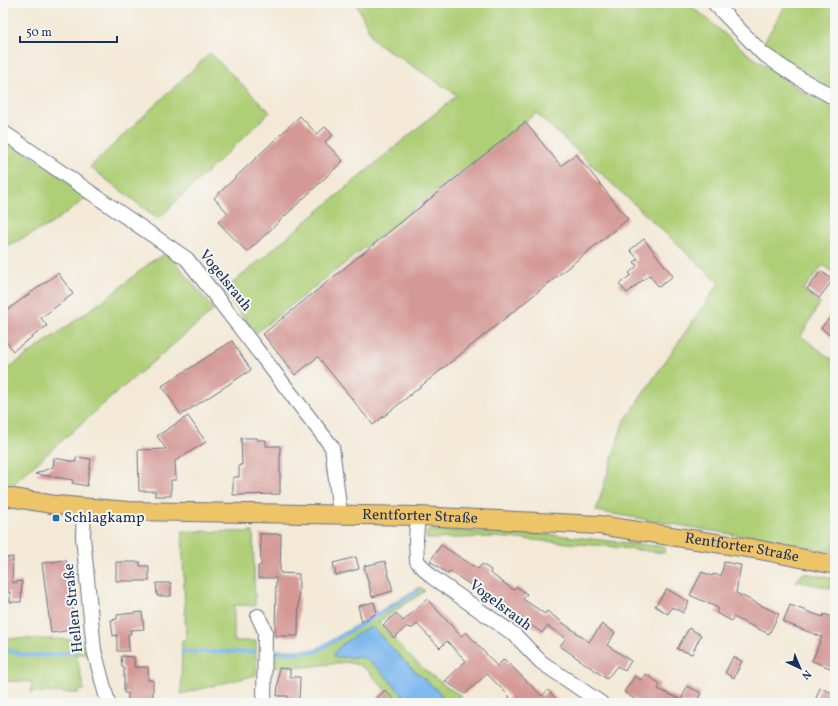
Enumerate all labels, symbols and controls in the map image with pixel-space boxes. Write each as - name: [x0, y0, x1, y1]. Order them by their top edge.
- scale bar: [20, 18, 117, 44]
- text: 50 m: [26, 25, 52, 41]
- street label: Vogelsrauh: [194, 246, 256, 316]
- street label: Rentforter Straße: [362, 505, 478, 529]
- place label: Schlagkamp: [64, 508, 145, 529]
- marker: Schlagkamp: [51, 513, 61, 523]
- street label: Rentforter Straße: [683, 528, 801, 568]
- street label: Hellen Straße: [59, 562, 89, 654]
- street label: Vogelsrauh: [464, 575, 536, 637]
- north arrow: [780, 648, 820, 688]
- text: N: [798, 666, 814, 682]

